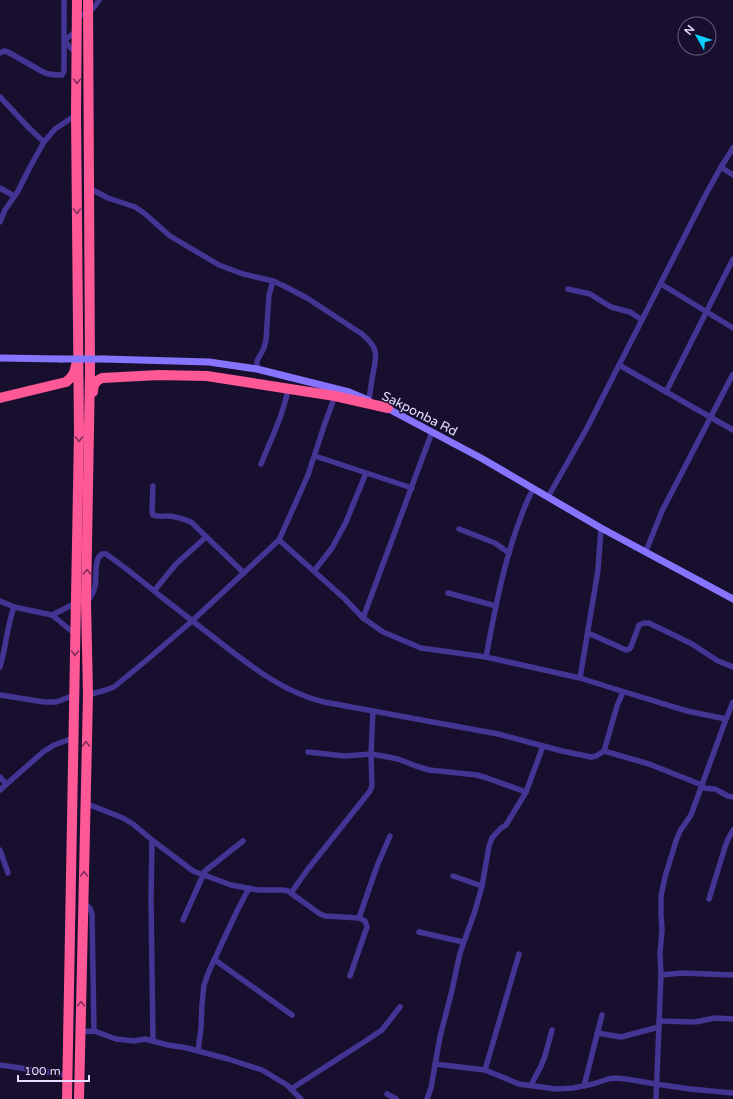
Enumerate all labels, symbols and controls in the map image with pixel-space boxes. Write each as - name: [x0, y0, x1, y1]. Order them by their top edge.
- north arrow: [677, 16, 717, 56]
- text: N: [682, 22, 697, 38]
- one-way arrow: [73, 78, 81, 84]
- one-way arrow: [73, 208, 81, 214]
- street label: Sakponba Rd: [379, 388, 460, 440]
- one-way arrow: [75, 436, 83, 442]
- one-way arrow: [83, 569, 91, 575]
- one-way arrow: [71, 650, 80, 656]
- one-way arrow: [82, 741, 91, 747]
- one-way arrow: [80, 871, 88, 877]
- one-way arrow: [77, 1001, 85, 1007]
- scale bar: [18, 1057, 89, 1083]
- text: 100 m: [24, 1064, 61, 1078]

